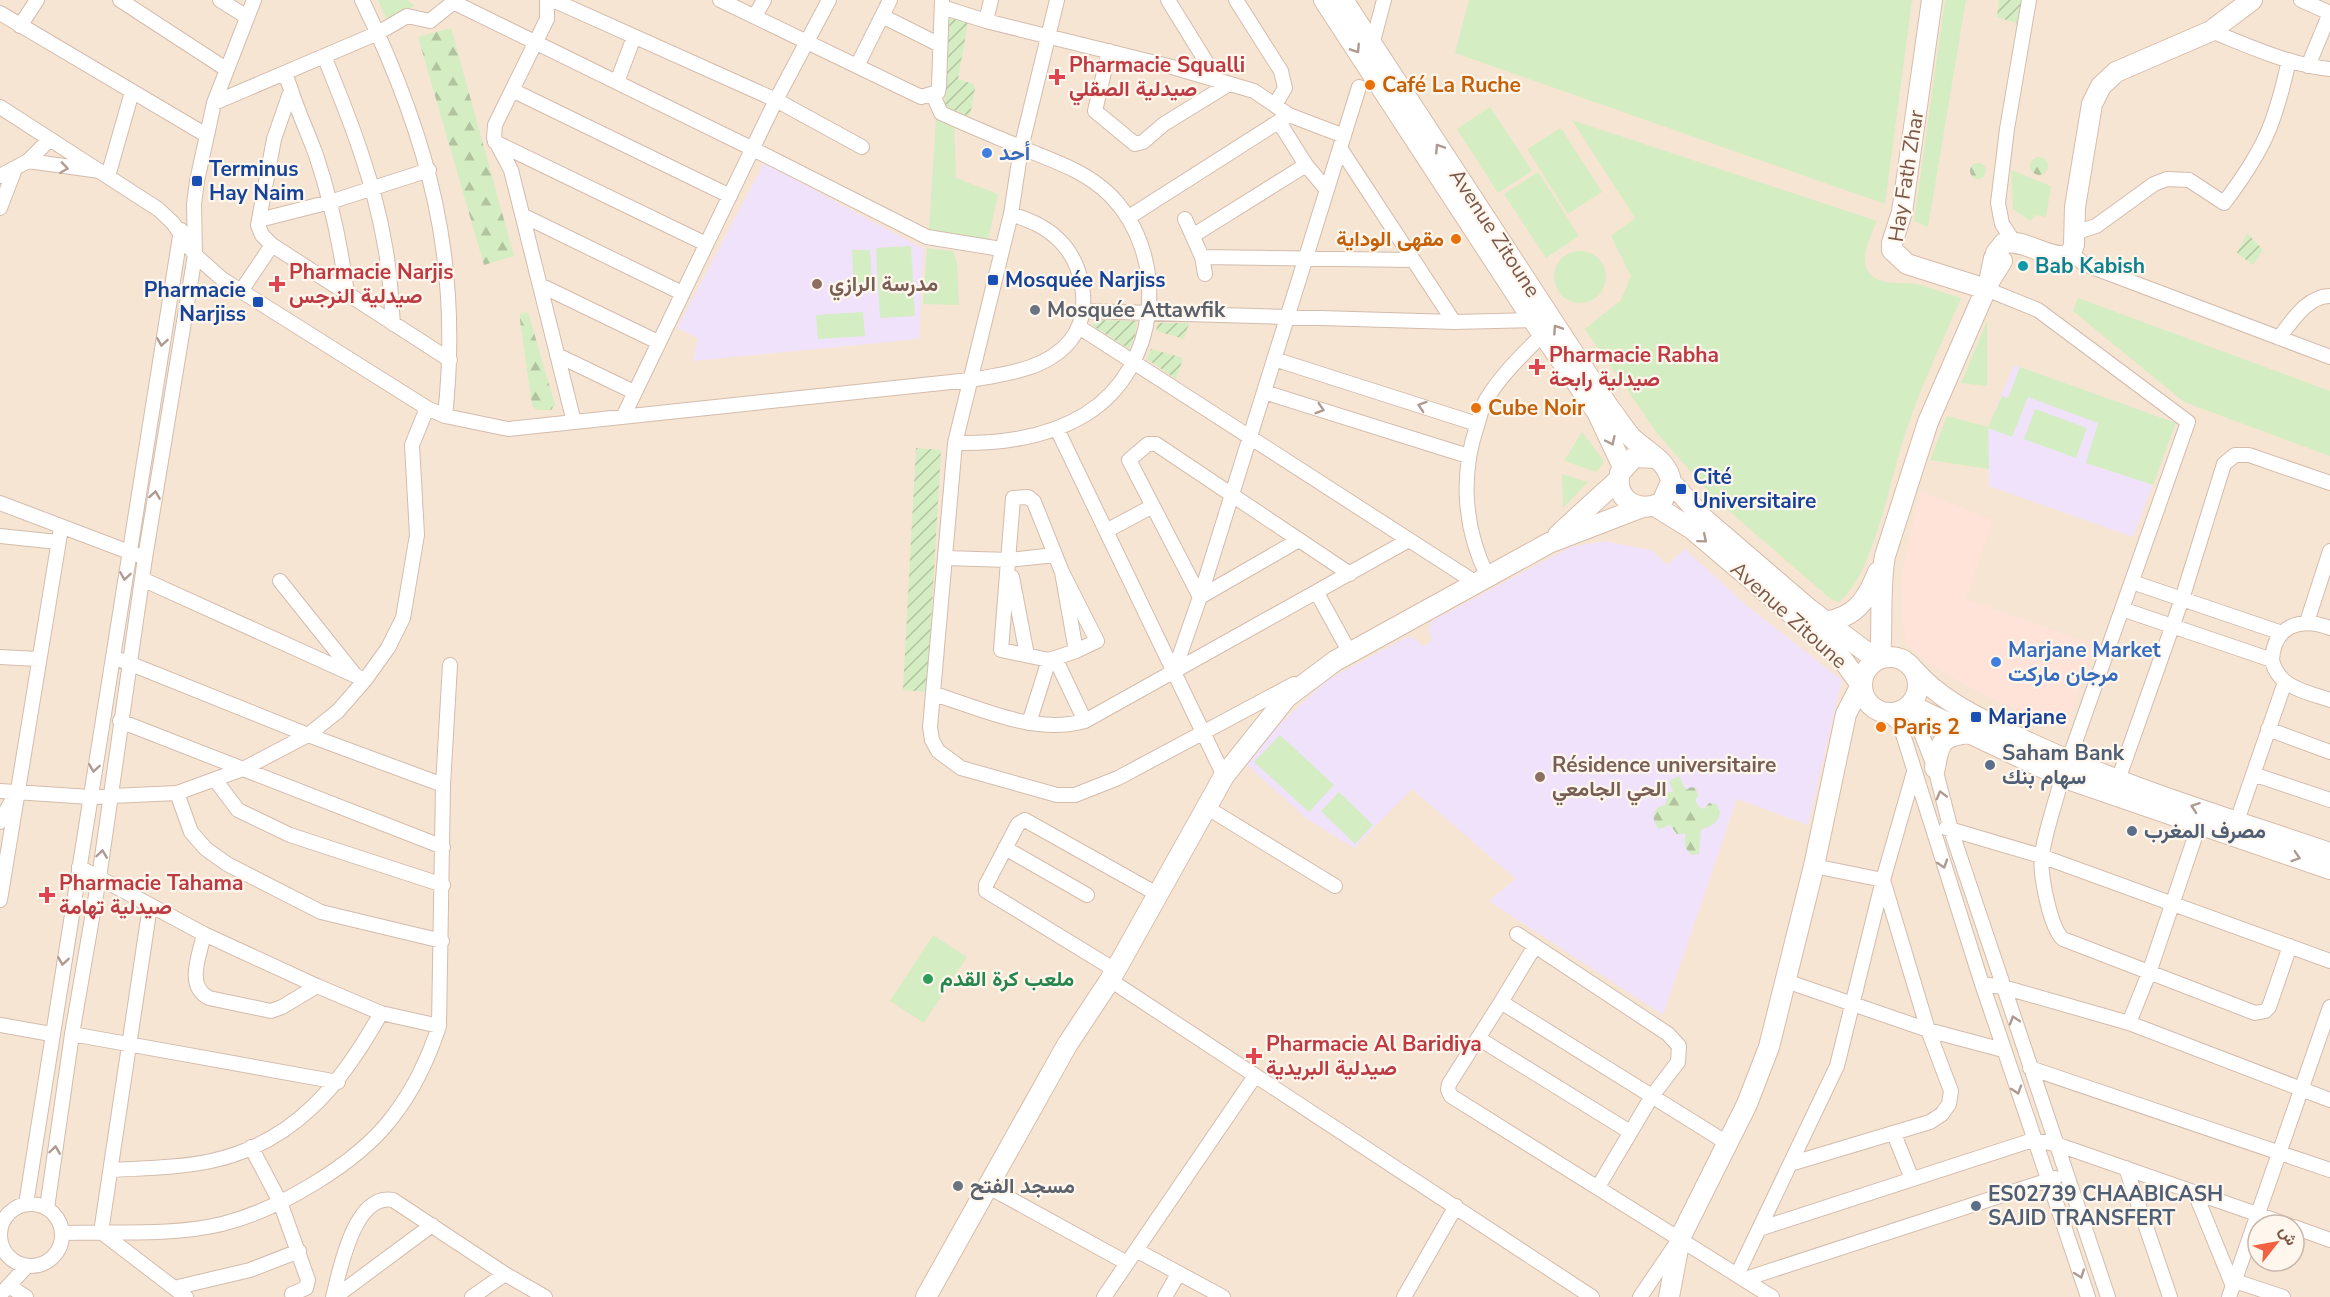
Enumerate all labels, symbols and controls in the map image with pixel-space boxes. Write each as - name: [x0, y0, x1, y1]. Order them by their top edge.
- one-way arrow: [1349, 42, 1360, 53]
- place label: Pharmacie Squalli صيدلية الصقلي: [1069, 51, 1245, 106]
- marker: Pharmacie Squalli صيدلية الصقلي: [1050, 70, 1064, 84]
- place label: Café La Ruche: [1382, 71, 1521, 99]
- marker: Café La Ruche: [1363, 78, 1377, 92]
- street label: Hay Fath Zhar: [1882, 108, 1930, 244]
- place label: أحد: [999, 139, 1030, 167]
- one-way arrow: [1435, 144, 1447, 154]
- marker: أحد: [980, 146, 994, 160]
- place label: Terminus Hay Naim: [209, 155, 304, 207]
- one-way arrow: [59, 161, 68, 173]
- street label: Avenue Zitoune: [1443, 163, 1547, 303]
- marker: Terminus Hay Naim: [190, 174, 204, 188]
- place label: مقهى الوداية: [1336, 225, 1444, 253]
- marker: مقهى الوداية: [1449, 232, 1463, 246]
- place label: Bab Kabish: [2035, 252, 2145, 280]
- place label: Pharmacie Narjis صيدلية النرجس: [289, 258, 453, 310]
- marker: Bab Kabish: [2016, 259, 2030, 273]
- place label: Mosquée Narjiss: [1005, 266, 1165, 294]
- place label: مدرسة الرازي: [829, 270, 938, 301]
- marker: Mosquée Narjiss: [986, 273, 1000, 287]
- place label: Pharmacie Narjiss: [144, 276, 246, 328]
- marker: Pharmacie Narjis صيدلية النرجس: [270, 277, 284, 291]
- marker: مدرسة الرازي: [810, 277, 824, 291]
- marker: Pharmacie Narjiss: [251, 295, 265, 309]
- place label: Mosquée Attawfik: [1047, 296, 1226, 324]
- marker: Mosquée Attawfik: [1028, 303, 1042, 317]
- one-way arrow: [1553, 325, 1564, 336]
- one-way arrow: [157, 337, 169, 346]
- place label: Pharmacie Rabha صيدلية رابحة: [1549, 341, 1719, 393]
- marker: Pharmacie Rabha صيدلية رابحة: [1530, 360, 1544, 374]
- place label: Cube Noir: [1488, 394, 1586, 422]
- one-way arrow: [1417, 401, 1428, 414]
- marker: Cube Noir: [1469, 401, 1483, 415]
- one-way arrow: [1314, 402, 1325, 414]
- one-way arrow: [1603, 435, 1615, 446]
- place label: Cité Universitaire: [1693, 463, 1816, 515]
- marker: Cité Universitaire: [1674, 482, 1688, 496]
- one-way arrow: [149, 490, 161, 500]
- one-way arrow: [1696, 532, 1707, 543]
- street label: Avenue Zitoune: [1725, 555, 1853, 675]
- one-way arrow: [119, 571, 131, 580]
- place label: Marjane Market مرجان ماركت: [2008, 636, 2162, 688]
- marker: Marjane Market مرجان ماركت: [1989, 655, 2003, 669]
- place label: Marjane: [1988, 703, 2067, 731]
- marker: Marjane: [1969, 710, 1983, 724]
- place label: Paris 2: [1893, 713, 1960, 741]
- marker: Paris 2: [1874, 720, 1888, 734]
- place label: Saham Bank سهام بنك: [2002, 739, 2125, 791]
- place label: Résidence universitaire الحي الجامعي: [1552, 751, 1776, 806]
- marker: Saham Bank سهام بنك: [1983, 758, 1997, 772]
- one-way arrow: [88, 763, 101, 773]
- marker: Résidence universitaire الحي الجامعي: [1533, 770, 1547, 784]
- one-way arrow: [1936, 790, 1948, 801]
- one-way arrow: [2190, 801, 2201, 814]
- place label: مصرف المغرب: [2144, 817, 2266, 845]
- marker: مصرف المغرب: [2125, 824, 2139, 838]
- one-way arrow: [96, 849, 108, 859]
- one-way arrow: [2290, 850, 2301, 863]
- one-way arrow: [1936, 858, 1949, 869]
- place label: Pharmacie Tahama صيدلية تهامة: [59, 869, 243, 921]
- marker: Pharmacie Tahama صيدلية تهامة: [40, 888, 54, 902]
- one-way arrow: [57, 955, 70, 965]
- place label: ملعب كرة القدم: [940, 965, 1074, 993]
- marker: ملعب كرة القدم: [921, 972, 935, 986]
- one-way arrow: [2009, 1015, 2022, 1026]
- place label: Pharmacie Al Baridiya صيدلية البريدية: [1266, 1030, 1482, 1082]
- marker: Pharmacie Al Baridiya صيدلية البريدية: [1247, 1049, 1261, 1063]
- one-way arrow: [2009, 1084, 2022, 1095]
- one-way arrow: [49, 1146, 61, 1155]
- place label: مسجد الفتح: [970, 1172, 1075, 1200]
- marker: مسجد الفتح: [951, 1179, 965, 1193]
- place label: ES02739 CHAABICASH SAJID TRANSFERT: [1988, 1180, 2223, 1232]
- marker: ES02739 CHAABICASH SAJID TRANSFERT: [1969, 1199, 1983, 1213]
- north arrow: [2246, 1213, 2306, 1273]
- text: ش: [2274, 1222, 2302, 1250]
- one-way arrow: [2073, 1268, 2086, 1279]

